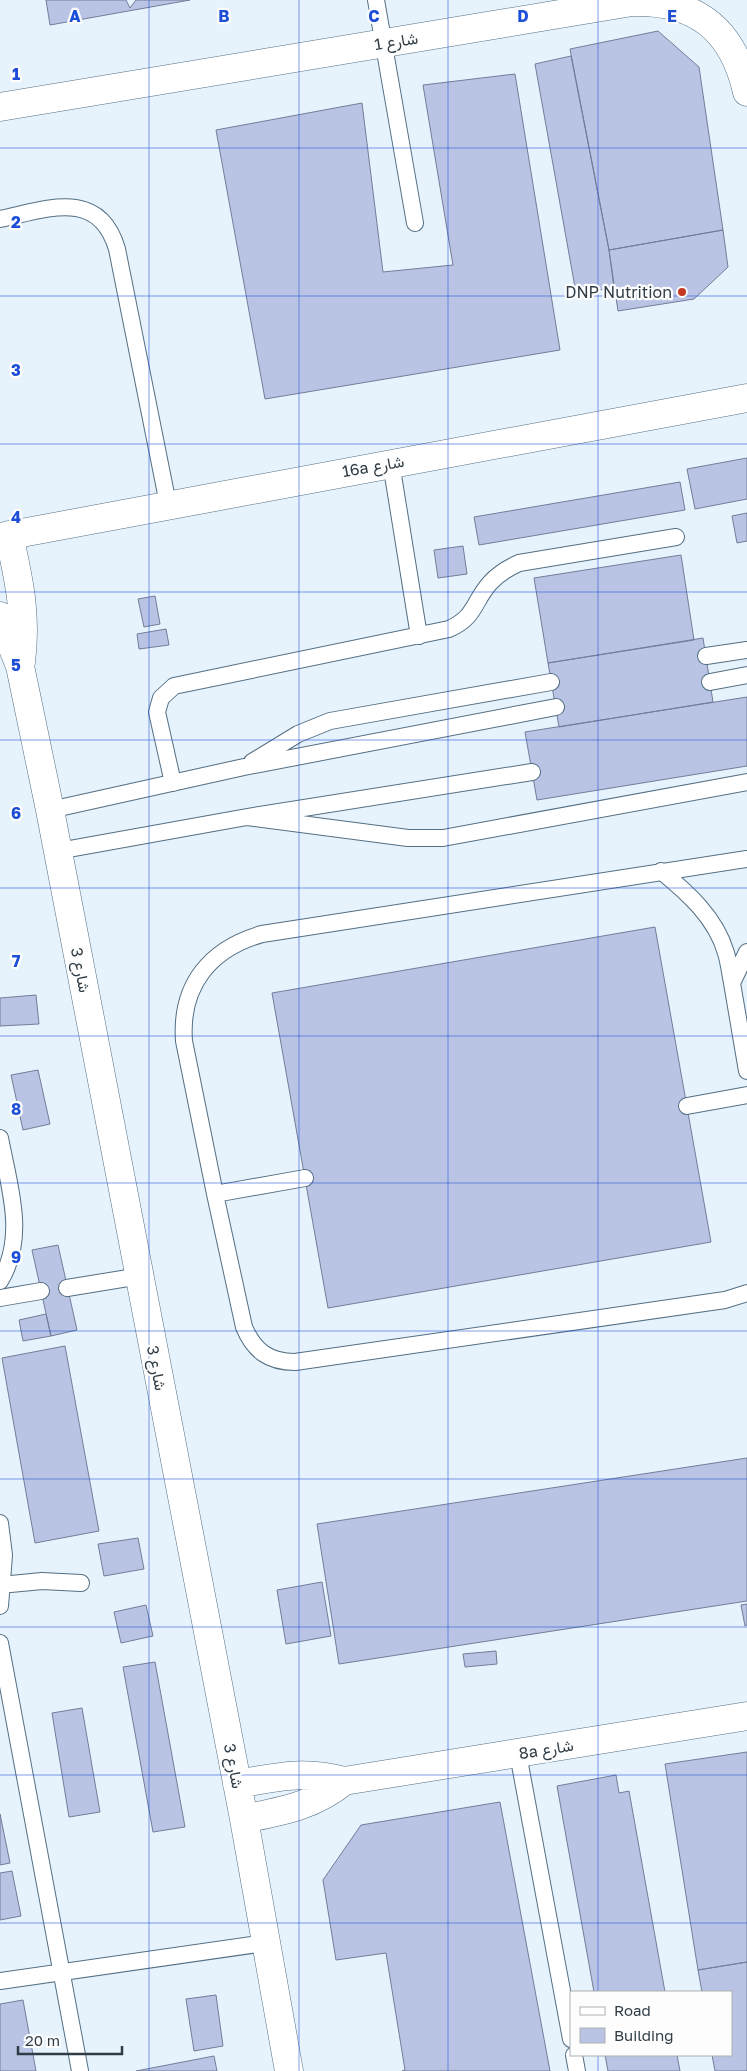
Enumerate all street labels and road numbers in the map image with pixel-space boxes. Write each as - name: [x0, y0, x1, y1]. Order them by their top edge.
- street label: شارع 1: [373, 28, 420, 56]
- street label: 16a شارع: [340, 451, 406, 483]
- street label: شارع 3: [65, 946, 95, 995]
- street label: شارع 3: [141, 1344, 171, 1393]
- street label: 8a شارع: [517, 1735, 575, 1765]
- street label: شارع 3: [218, 1742, 248, 1791]

